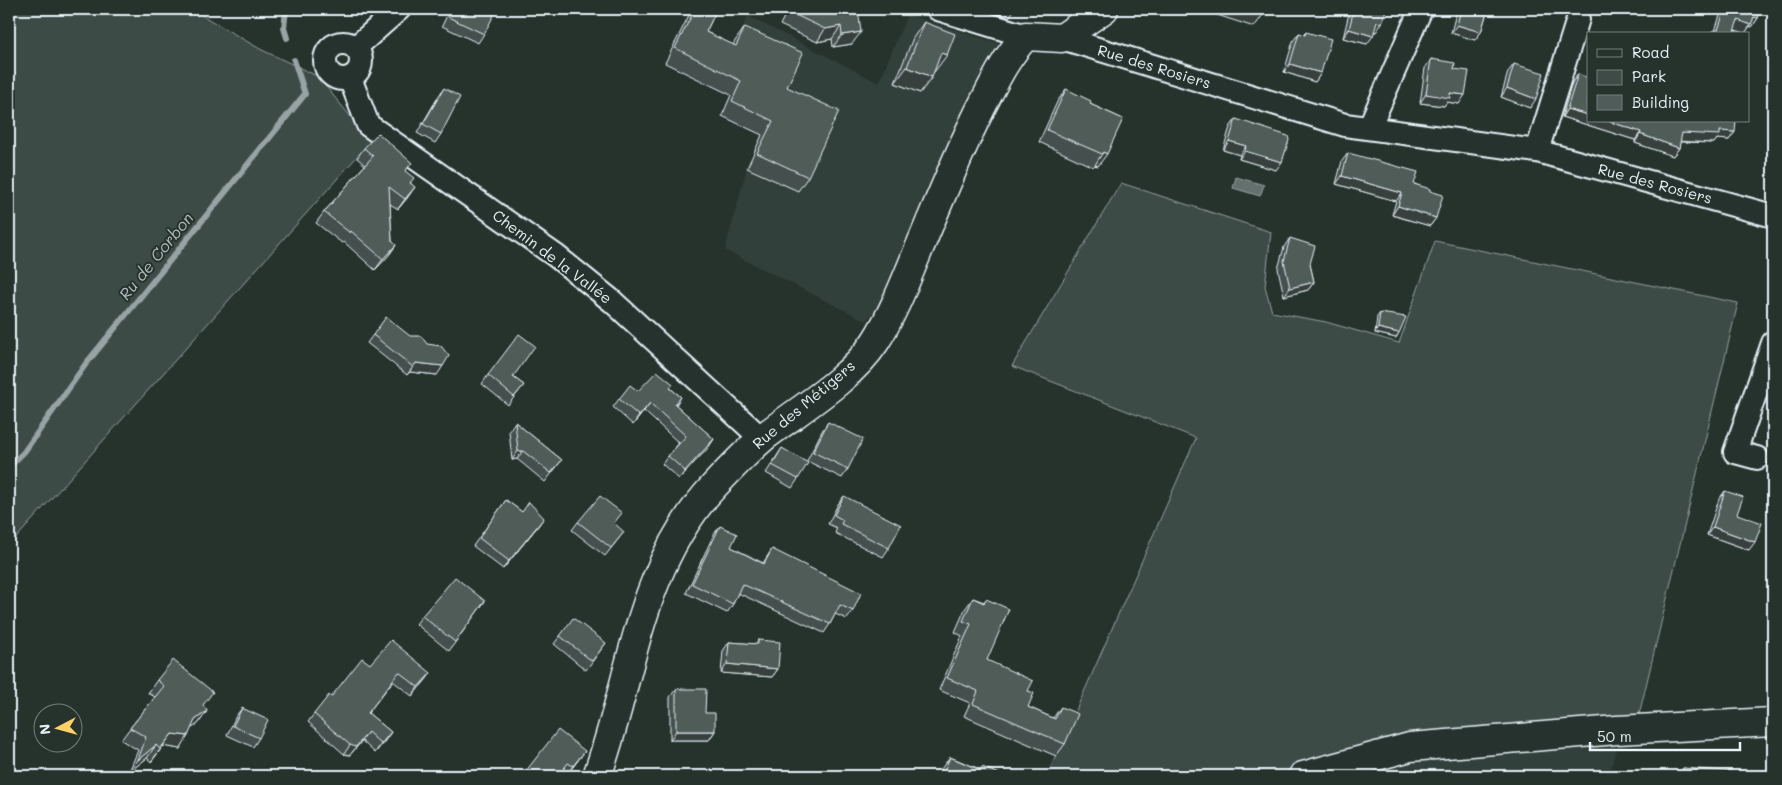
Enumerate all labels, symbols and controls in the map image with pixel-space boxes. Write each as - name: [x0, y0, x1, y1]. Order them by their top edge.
- legend: [1587, 32, 1750, 122]
- street label: Rue des Rosiers: [1095, 39, 1213, 93]
- text: Road: [1632, 42, 1669, 62]
- text: Park: [1632, 66, 1666, 86]
- text: Building: [1632, 92, 1689, 112]
- street label: Rue des Rosiers: [1596, 158, 1714, 208]
- street label: Chemin de la Vallée: [489, 205, 616, 308]
- water label: Ru de Corbon: [114, 207, 197, 304]
- street label: Rue des Métigers: [748, 355, 859, 453]
- north arrow: [32, 702, 82, 752]
- scale bar: [1590, 720, 1740, 752]
- text: N: [35, 723, 55, 736]
- text: 50 m: [1597, 726, 1632, 746]

